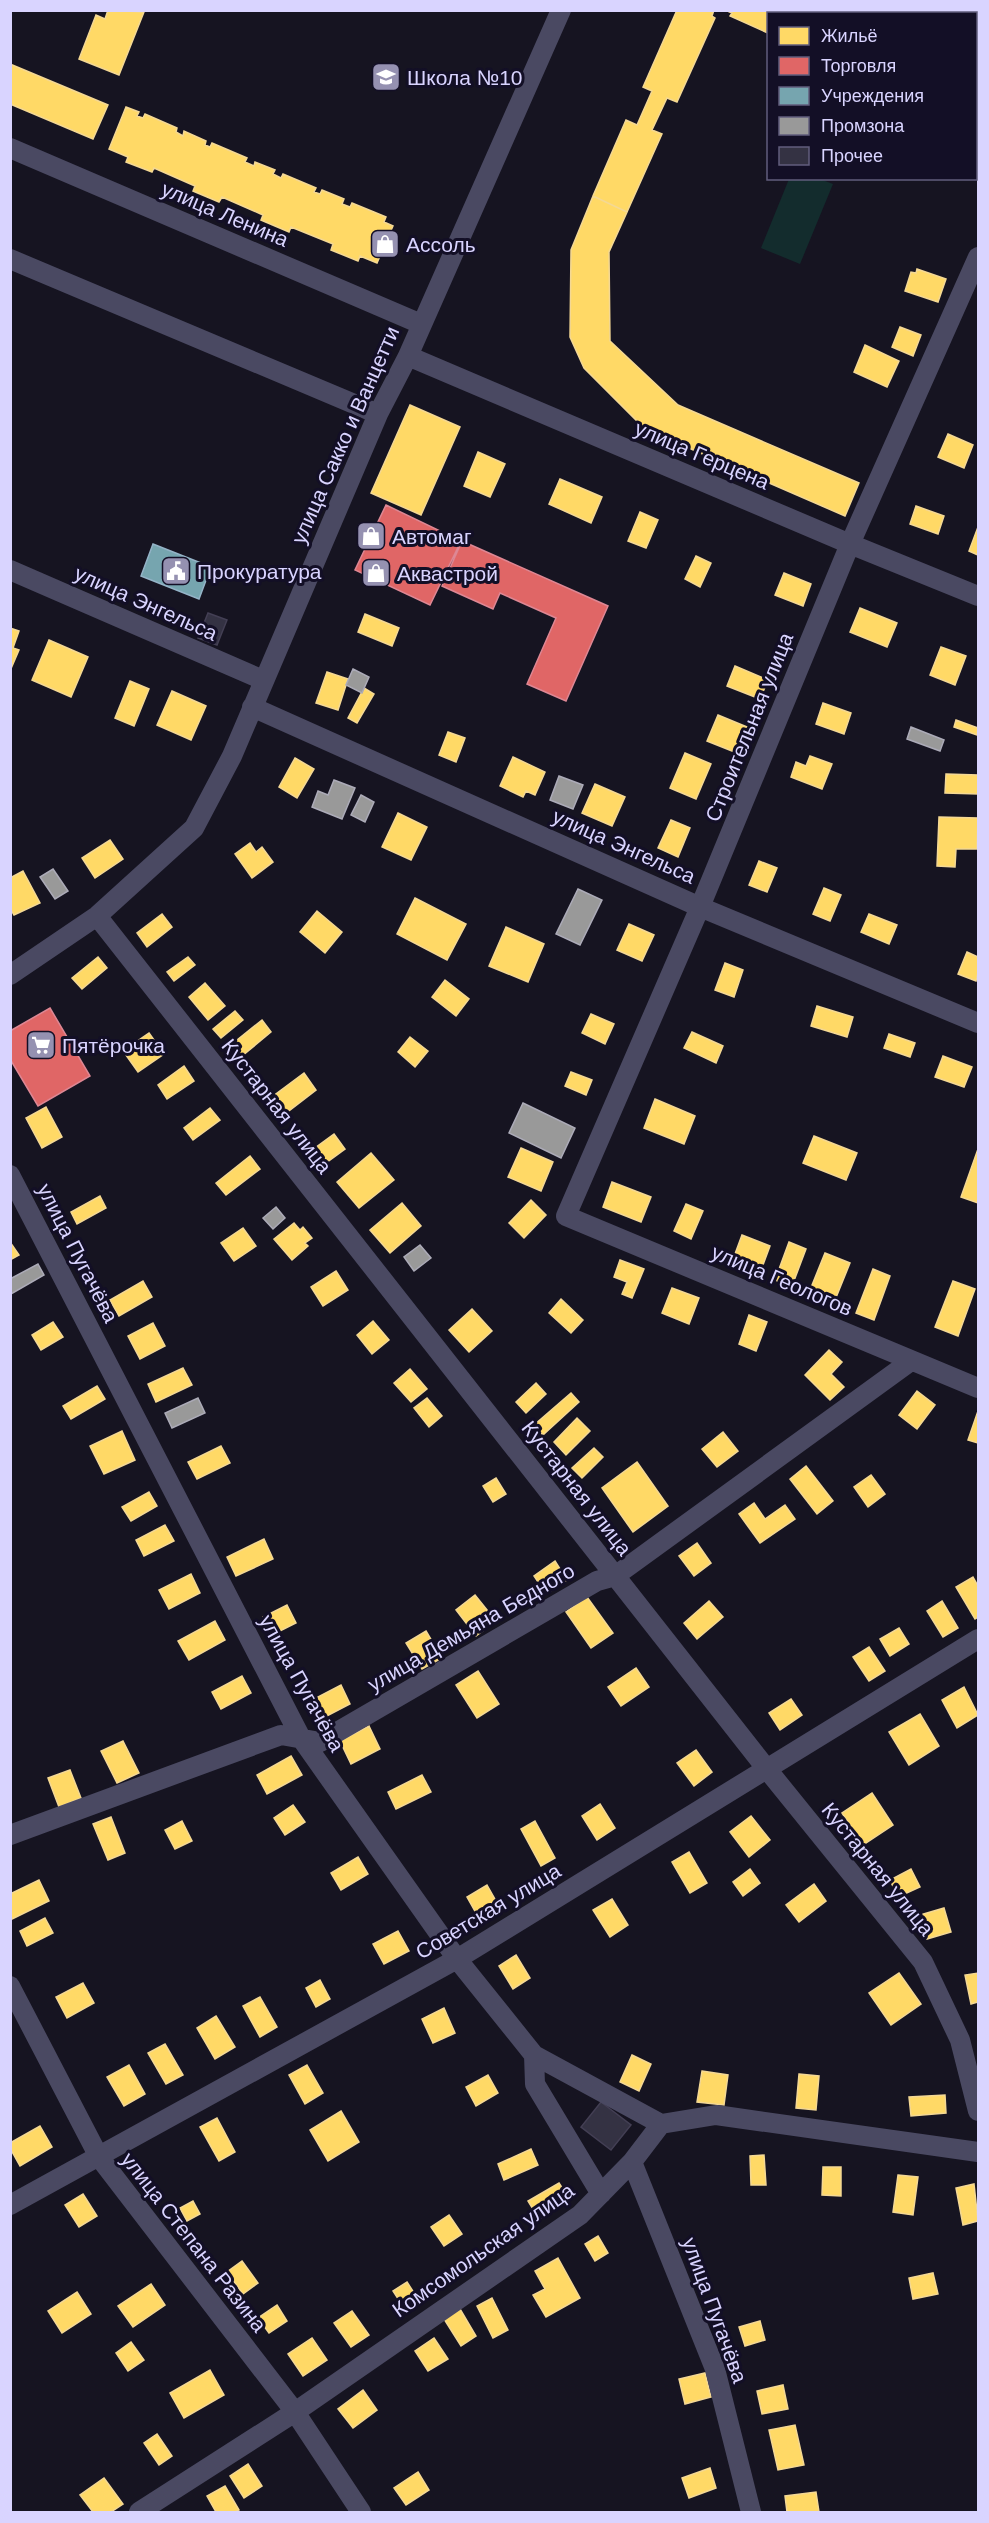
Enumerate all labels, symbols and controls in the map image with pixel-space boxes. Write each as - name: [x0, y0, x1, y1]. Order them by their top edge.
- legend: [767, 12, 977, 180]
- text: Жильё: [821, 26, 878, 46]
- text: Торговля: [821, 56, 896, 76]
- school or university icon: Школа №10: [370, 61, 402, 93]
- place label: Школа №10: [407, 66, 523, 89]
- text: Учреждения: [821, 86, 924, 106]
- text: Промзона: [821, 116, 905, 136]
- text: Прочее: [821, 146, 883, 166]
- street label: улица Ленина: [158, 177, 292, 251]
- shop icon: Ассоль: [369, 228, 401, 260]
- place label: Ассоль: [406, 233, 476, 256]
- street label: улица Сакко и Ванцетти: [287, 323, 403, 547]
- street label: улица Герцена: [631, 416, 773, 494]
- shop icon: Автомаг: [355, 520, 387, 552]
- place label: Автомаг: [392, 525, 472, 548]
- public building icon: Прокуратура: [160, 555, 192, 587]
- shop icon: Аквастрой: [360, 557, 392, 589]
- place label: Прокуратура: [197, 560, 322, 583]
- street label: улица Энгельса: [71, 561, 221, 645]
- place label: Аквастрой: [397, 562, 498, 585]
- street label: Строительная улица: [701, 629, 798, 825]
- street label: улица Энгельса: [549, 804, 699, 888]
- supermarket icon: Пятёрочка: [25, 1029, 57, 1061]
- place label: Пятёрочка: [62, 1034, 165, 1057]
- street label: Кустарная улица: [217, 1034, 337, 1178]
- street label: улица Пугачёва: [33, 1180, 123, 1327]
- street label: улица Геологов: [708, 1240, 856, 1320]
- street label: Кустарная улица: [517, 1416, 637, 1560]
- street label: улица Демьяна Бедного: [364, 1558, 578, 1696]
- street label: улица Пугачёва: [255, 1611, 349, 1756]
- street label: Кустарная улица: [817, 1798, 939, 1940]
- street label: Советская улица: [411, 1859, 565, 1963]
- street label: улица Степана Разина: [117, 2148, 271, 2337]
- street label: Комсомольская улица: [388, 2178, 578, 2321]
- street label: улица Пугачёва: [678, 2234, 752, 2386]

